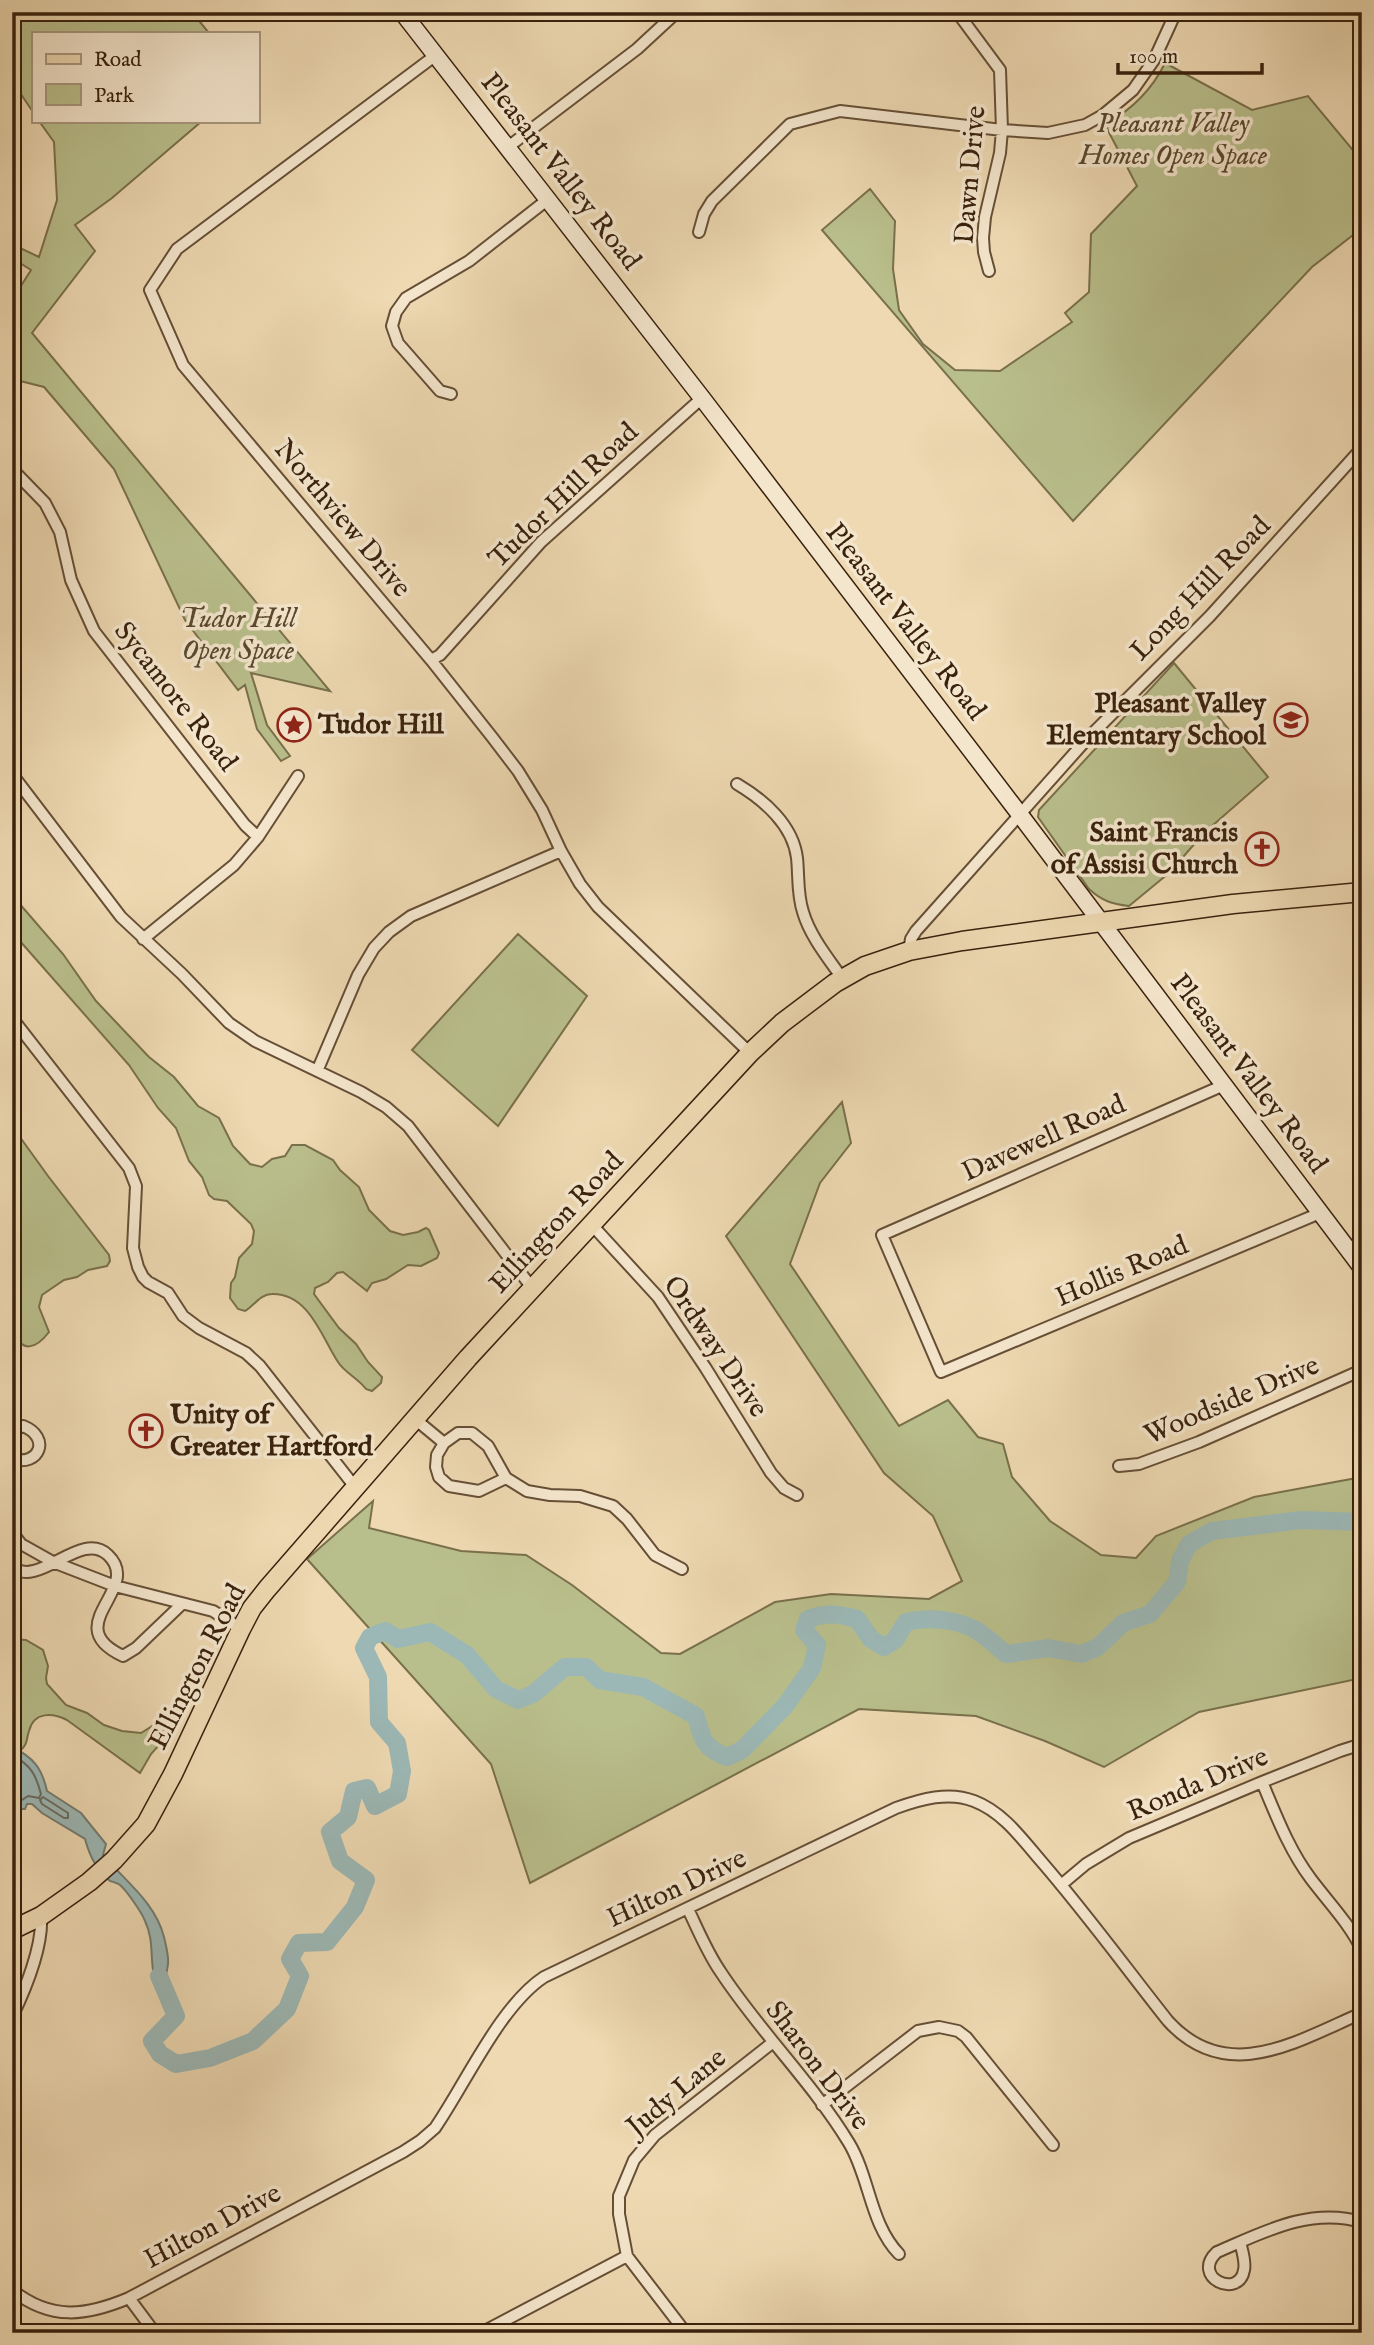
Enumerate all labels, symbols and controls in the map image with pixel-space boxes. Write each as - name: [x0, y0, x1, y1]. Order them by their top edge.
- legend: [32, 32, 259, 122]
- scale bar: [1118, 32, 1262, 76]
- text: 100 m: [1129, 44, 1178, 71]
- text: Road: [94, 47, 142, 74]
- street label: Pleasant Valley Road: [472, 66, 648, 278]
- text: Park: [94, 83, 135, 110]
- street label: Dawn Drive: [948, 104, 994, 246]
- park label: Pleasant Valley Homes Open Space: [1078, 107, 1268, 174]
- street label: Tudor Hill Road: [482, 416, 646, 576]
- street label: Northview Drive: [266, 433, 418, 605]
- street label: Long Hill Road: [1123, 509, 1279, 669]
- street label: Pleasant Valley Road: [817, 516, 993, 728]
- park label: Tudor Hill Open Space: [180, 602, 298, 669]
- street label: Sycamore Road: [106, 615, 244, 779]
- place label: Pleasant Valley Elementary School: [1046, 687, 1267, 754]
- school or university icon: Pleasant Valley Elementary School: [1272, 701, 1310, 739]
- place icon: Tudor Hill: [275, 706, 313, 744]
- place label: Tudor Hill: [317, 708, 445, 743]
- place label: Saint Francis of Assisi Church: [1051, 816, 1239, 883]
- church icon: Saint Francis of Assisi Church: [1243, 830, 1281, 868]
- street label: Pleasant Valley Road: [1161, 967, 1335, 1181]
- street label: Davewell Road: [957, 1087, 1131, 1191]
- street label: Ellington Road: [482, 1145, 632, 1301]
- street label: Hollis Road: [1050, 1228, 1194, 1316]
- street label: Ordway Drive: [655, 1269, 775, 1425]
- street label: Woodside Drive: [1139, 1348, 1325, 1454]
- place label: Unity of Greater Hartford: [170, 1398, 374, 1465]
- church icon: Unity of Greater Hartford: [127, 1412, 165, 1450]
- street label: Ellington Road: [141, 1578, 255, 1756]
- street label: Ronda Drive: [1122, 1740, 1274, 1830]
- street label: Hilton Drive: [602, 1841, 752, 1937]
- street label: Sharon Drive: [757, 1994, 877, 2138]
- street label: Judy Lane: [618, 2041, 734, 2147]
- street label: Hilton Drive: [139, 2176, 288, 2278]

